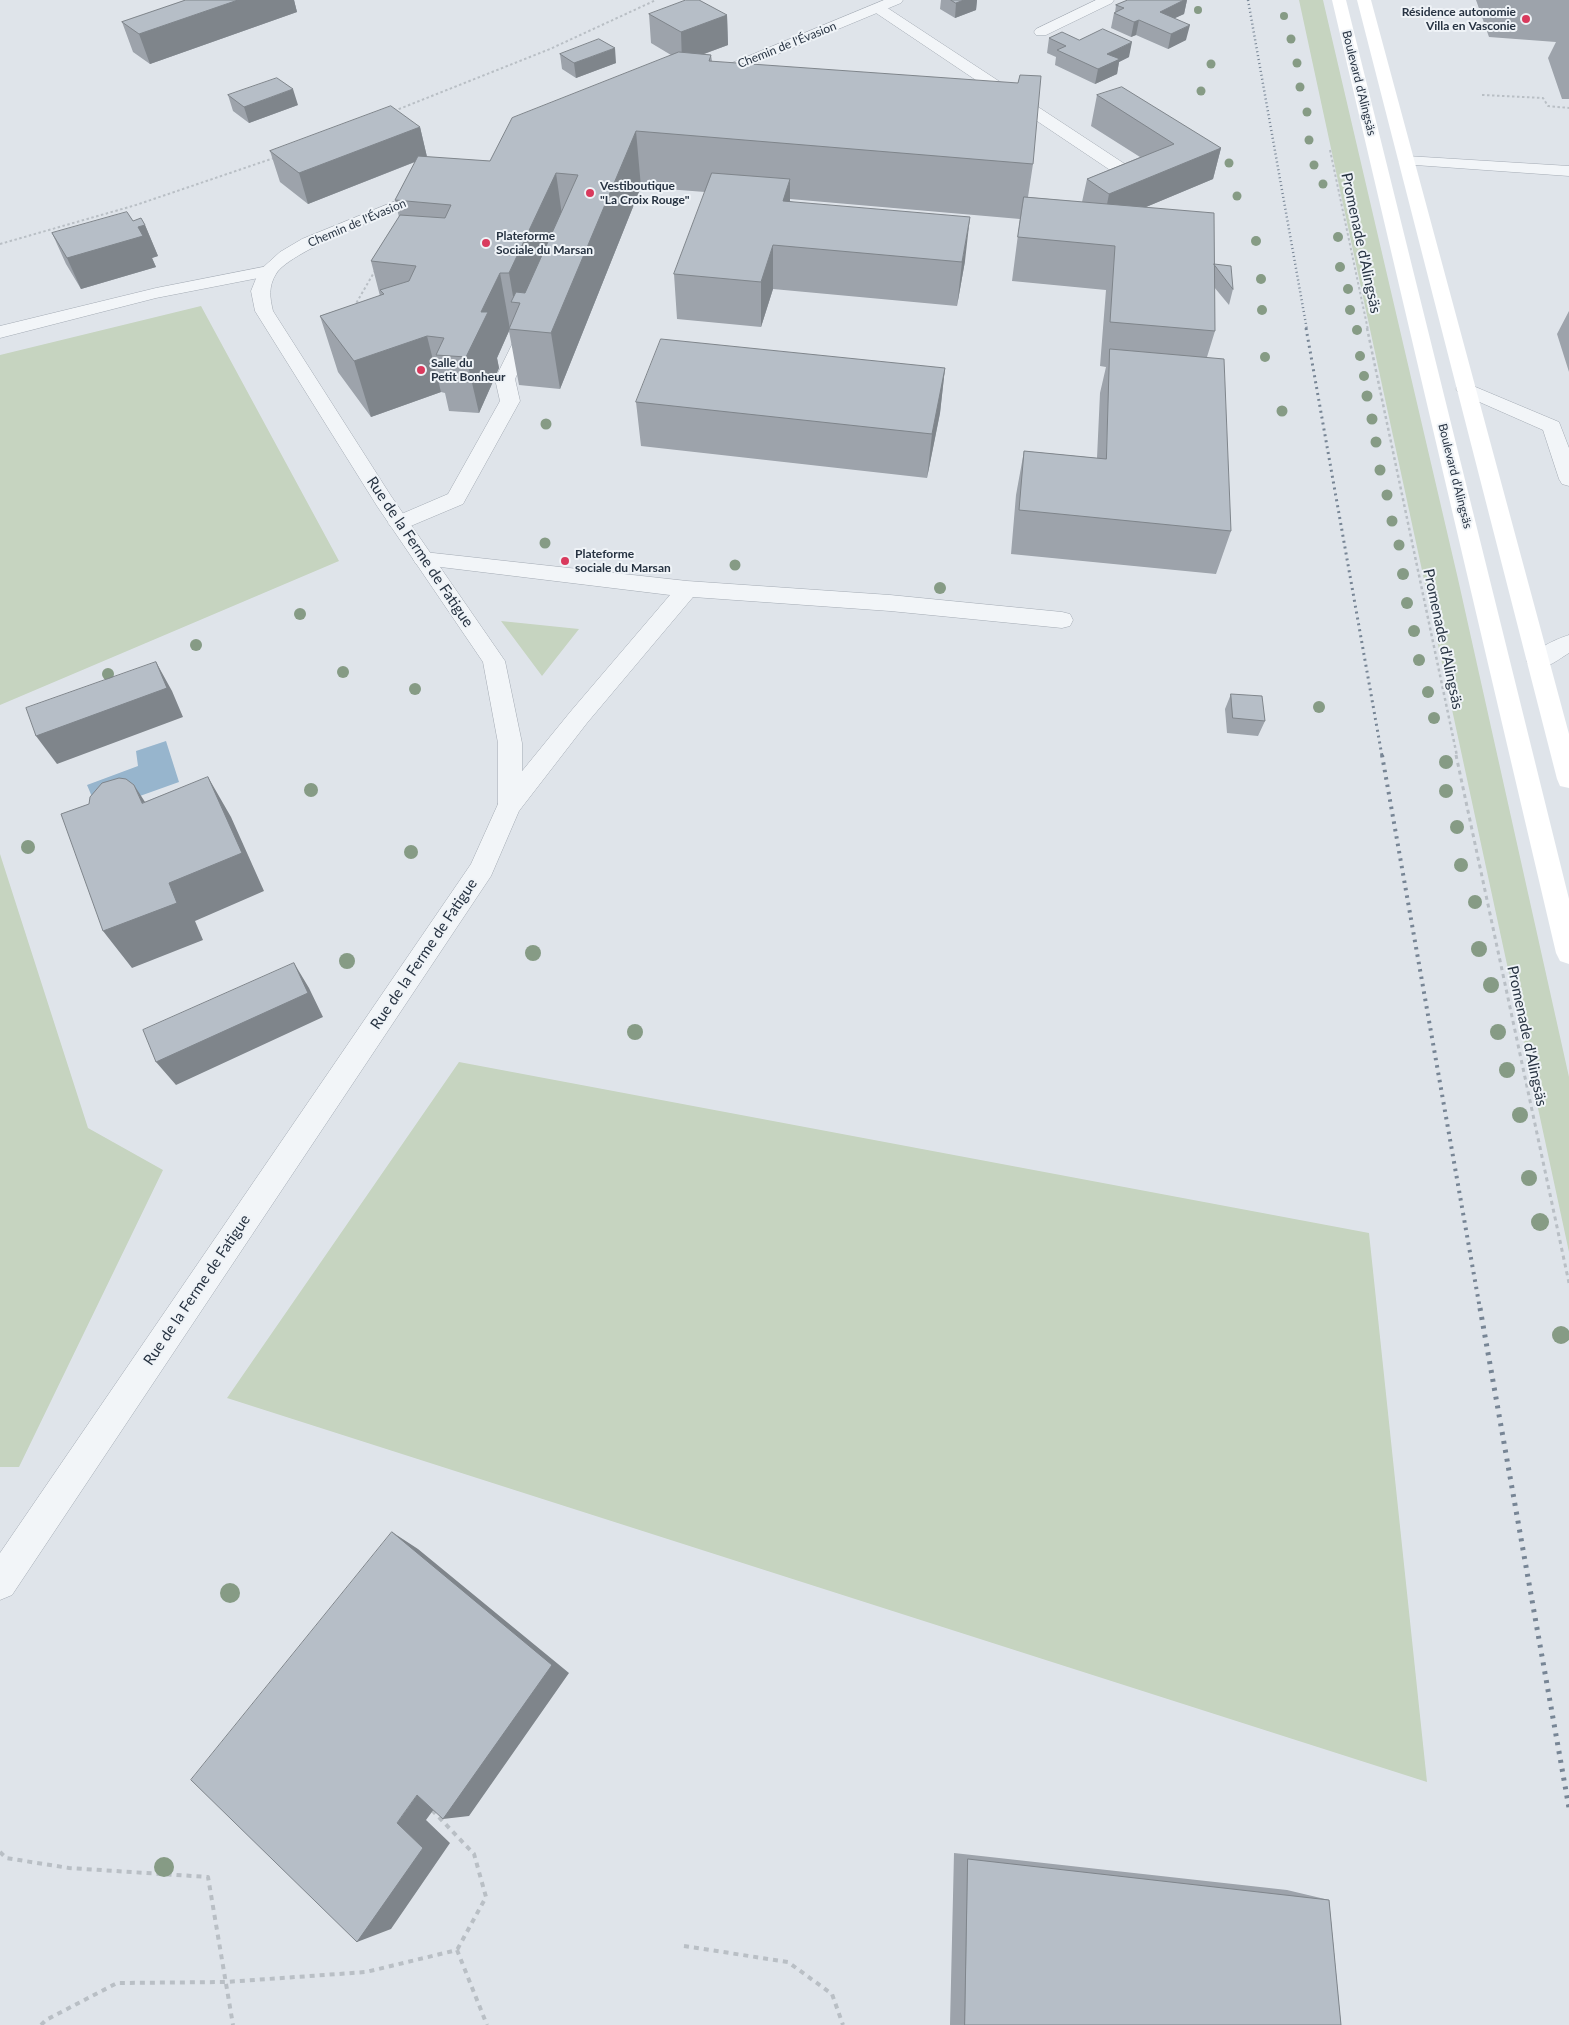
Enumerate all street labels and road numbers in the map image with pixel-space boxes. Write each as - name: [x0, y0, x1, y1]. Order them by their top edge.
- street label: Chemin de l'Évasion: [736, 19, 838, 71]
- street label: Boulevard d'Alingsäs: [1339, 29, 1379, 137]
- street label: Promenade d'Alingsäs: [1337, 171, 1385, 315]
- street label: Chemin de l'Évasion: [306, 196, 408, 250]
- street label: Boulevard d'Alingsäs: [1435, 422, 1475, 530]
- street label: Rue de la Ferme de Fatigue: [363, 473, 477, 631]
- street label: Promenade d'Alingsäs: [1419, 567, 1467, 711]
- street label: Rue de la Ferme de Fatigue: [367, 875, 481, 1033]
- street label: Promenade d'Alingsäs: [1503, 964, 1551, 1108]
- street label: Rue de la Ferme de Fatigue: [140, 1211, 254, 1369]

